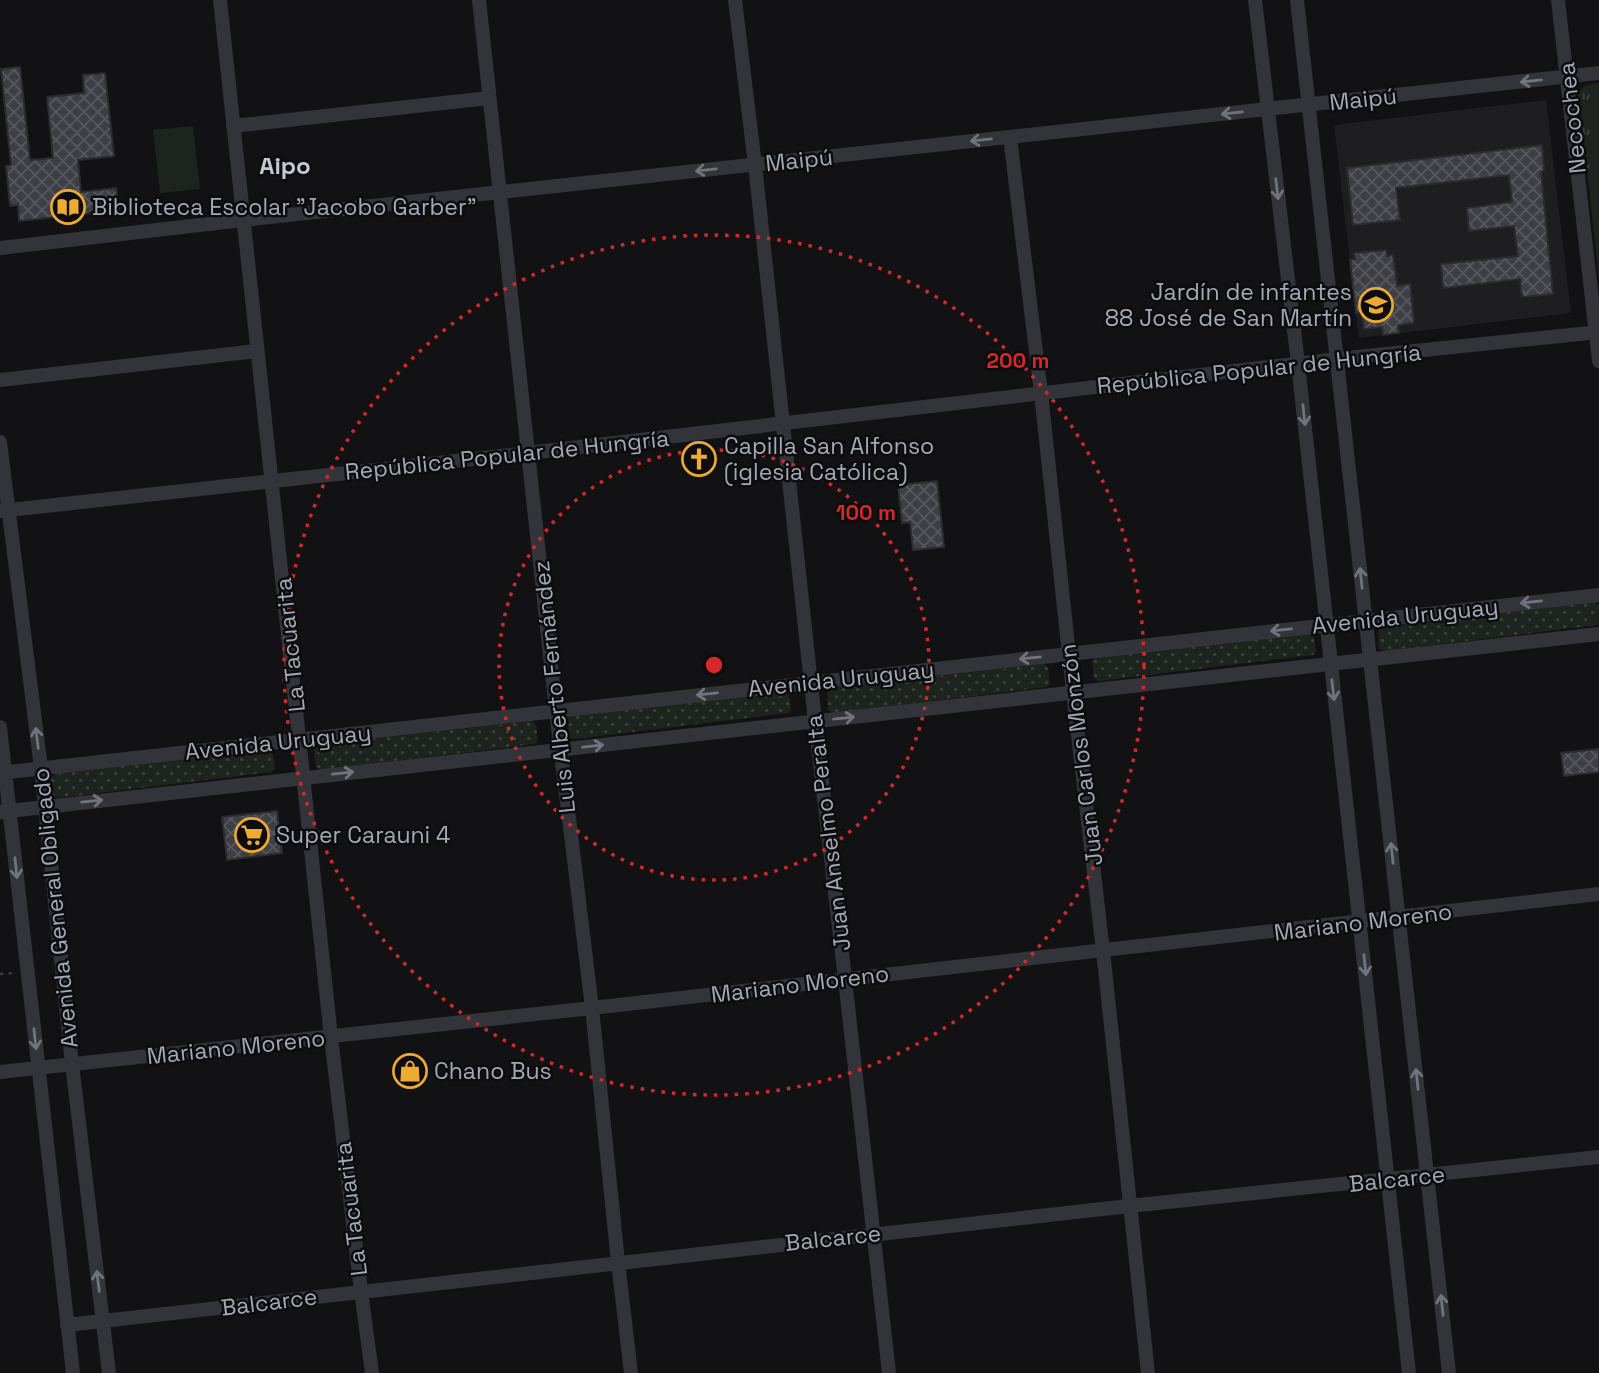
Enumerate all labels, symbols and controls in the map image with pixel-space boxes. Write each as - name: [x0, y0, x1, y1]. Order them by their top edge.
- street label: Necochea: [1551, 61, 1593, 175]
- one-way arrow: [1520, 74, 1543, 87]
- street label: Maipú: [1328, 81, 1398, 117]
- one-way arrow: [1221, 107, 1244, 120]
- one-way arrow: [971, 134, 993, 147]
- street label: Maipú: [764, 142, 834, 178]
- district label: Aipo: [259, 150, 311, 181]
- one-way arrow: [696, 164, 718, 177]
- one-way arrow: [1271, 178, 1284, 200]
- library icon: Biblioteca Escolar "Jacobo Garber": [49, 188, 87, 226]
- place label: Biblioteca Escolar "Jacobo Garber": [92, 192, 476, 222]
- place label: Jardín de infantes 88 José de San Martín: [1105, 277, 1352, 333]
- school or university icon: Jardín de infantes 88 José de San Martín: [1357, 286, 1395, 324]
- street label: República Popular de Hungría: [1095, 337, 1423, 401]
- text: 200 m: [987, 347, 1049, 374]
- one-way arrow: [1297, 404, 1310, 426]
- street label: República Popular de Hungría: [343, 423, 671, 487]
- place label: Capilla San Alfonso (iglesia Católica): [724, 431, 934, 487]
- church icon: Capilla San Alfonso (iglesia Católica): [680, 440, 718, 478]
- text: 100 m: [836, 499, 896, 526]
- street label: Luis Alberto Fernández: [526, 559, 582, 815]
- one-way arrow: [1355, 567, 1368, 590]
- street label: La Tacuarita: [268, 576, 312, 714]
- street label: Avenida Uruguay: [1310, 591, 1500, 641]
- one-way arrow: [1520, 596, 1543, 609]
- one-way arrow: [1270, 624, 1293, 637]
- street label: Juan Carlos Monzón: [1053, 643, 1109, 867]
- one-way arrow: [1019, 652, 1042, 665]
- centre of rings: [702, 653, 726, 677]
- street label: Avenida Uruguay: [746, 654, 936, 704]
- one-way arrow: [1327, 678, 1340, 701]
- one-way arrow: [696, 688, 719, 701]
- one-way arrow: [832, 711, 854, 724]
- street label: Juan Anselmo Peralta: [799, 713, 857, 953]
- street label: Avenida Uruguay: [183, 717, 373, 767]
- one-way arrow: [30, 728, 43, 750]
- one-way arrow: [581, 739, 604, 752]
- street label: Avenida General Obligado: [25, 767, 85, 1049]
- one-way arrow: [331, 767, 353, 780]
- one-way arrow: [80, 795, 103, 808]
- supermarket icon: Super Carauni 4: [233, 816, 271, 854]
- place label: Super Carauni 4: [276, 820, 451, 850]
- one-way arrow: [1385, 842, 1398, 865]
- one-way arrow: [10, 856, 23, 879]
- street label: Mariano Moreno: [1272, 896, 1454, 948]
- one-way arrow: [1359, 953, 1372, 976]
- street label: Mariano Moreno: [709, 958, 891, 1010]
- street label: Mariano Moreno: [145, 1023, 327, 1071]
- one-way arrow: [29, 1028, 42, 1050]
- shop icon: Chano Bus: [391, 1052, 429, 1090]
- place label: Chano Bus: [434, 1056, 552, 1086]
- one-way arrow: [1410, 1068, 1423, 1091]
- street label: La Tacuarita: [328, 1140, 374, 1278]
- street label: Balcarce: [1347, 1159, 1447, 1199]
- street label: Balcarce: [783, 1218, 883, 1258]
- one-way arrow: [92, 1270, 105, 1293]
- street label: Balcarce: [219, 1281, 319, 1323]
- one-way arrow: [1435, 1294, 1448, 1317]

